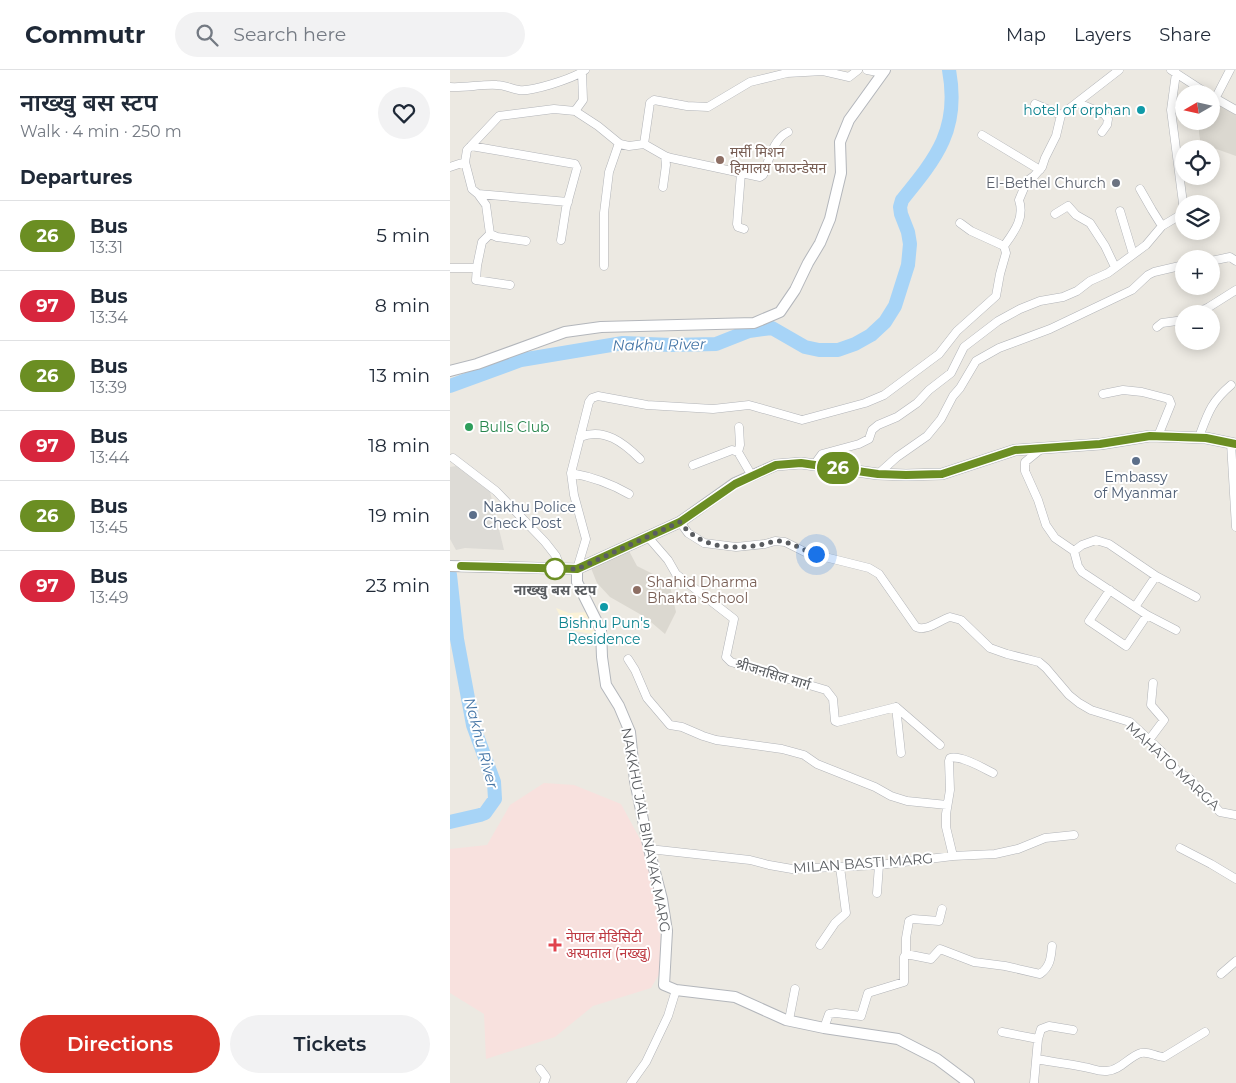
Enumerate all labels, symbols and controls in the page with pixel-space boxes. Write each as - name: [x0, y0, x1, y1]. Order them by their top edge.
- search box: [175, 12, 525, 57]
- text: Commutr: [25, 20, 145, 49]
- icon: search: [193, 21, 221, 49]
- text: Search here: [233, 23, 346, 46]
- text: Map: [1006, 24, 1046, 46]
- text: Layers: [1074, 24, 1131, 46]
- text: Share: [1159, 24, 1211, 46]
- north arrow: [1175, 85, 1220, 130]
- map controls: [1175, 85, 1220, 350]
- button: heart: [378, 87, 430, 139]
- text: नाख्खु बस स्टप: [20, 88, 157, 117]
- place label: hotel of orphan: [1023, 101, 1131, 119]
- marker: hotel of orphan: [1135, 104, 1147, 116]
- text: Walk · 4 min · 250 m: [20, 122, 182, 141]
- button: locate: [1175, 140, 1220, 185]
- place label: मर्सी मिशन हिमालय फाउन्डेसन: [730, 143, 826, 177]
- marker: मर्सी मिशन हिमालय फाउन्डेसन: [714, 154, 726, 166]
- text: Departures: [20, 166, 132, 189]
- place label: El-Bethel Church: [986, 174, 1106, 192]
- marker: El-Bethel Church: [1110, 177, 1122, 189]
- button: layers: [1175, 195, 1220, 240]
- text: Bus: [90, 215, 128, 238]
- text: 5 min: [376, 224, 430, 247]
- text: 26: [36, 225, 59, 247]
- text: 13:31: [90, 238, 123, 257]
- button: +: [1175, 250, 1220, 295]
- text: Bus: [90, 285, 128, 308]
- text: 8 min: [375, 294, 430, 317]
- text: 97: [36, 295, 59, 317]
- button: −: [1175, 305, 1220, 350]
- text: 13:34: [90, 308, 128, 327]
- water label: Nakhu River: [612, 334, 707, 355]
- text: Bus: [90, 355, 128, 378]
- text: 13 min: [369, 364, 430, 387]
- text: 26: [36, 365, 59, 387]
- text: 13:39: [90, 378, 127, 397]
- place label: Bulls Club: [479, 418, 550, 436]
- marker: Bulls Club: [463, 421, 475, 433]
- text: Bus: [90, 425, 128, 448]
- text: 18 min: [368, 434, 430, 457]
- text: 97: [36, 435, 59, 457]
- text: 13:44: [90, 448, 129, 467]
- line badge: 26: [816, 452, 860, 484]
- marker: Embassy of Myanmar: [1130, 455, 1142, 467]
- text: 26: [827, 457, 849, 479]
- place label: Embassy of Myanmar: [1094, 468, 1179, 502]
- text: Bus: [90, 495, 128, 518]
- place label: Nakhu Police Check Post: [483, 498, 576, 532]
- text: 19 min: [368, 504, 430, 527]
- text: 26: [36, 505, 59, 527]
- marker: Nakhu Police Check Post: [467, 509, 479, 521]
- text: 13:45: [90, 518, 128, 537]
- your location: [804, 542, 829, 567]
- marker: नाख्खु बस स्टप: [544, 558, 566, 580]
- text: Bus: [90, 565, 128, 588]
- place label: Shahid Dharma Bhakta School: [647, 573, 758, 607]
- text: 23 min: [365, 574, 430, 597]
- text: 97: [36, 575, 59, 597]
- place label: नाख्खु बस स्टप: [514, 581, 597, 600]
- marker: Shahid Dharma Bhakta School: [631, 584, 643, 596]
- text: 13:49: [90, 588, 128, 607]
- marker: Bishnu Pun's Residence: [598, 601, 610, 613]
- place label: Bishnu Pun's Residence: [558, 614, 650, 648]
- street label: श्रीजनसिल मार्ग: [733, 654, 814, 694]
- water label: Nakhu River: [460, 695, 503, 791]
- street label: MAHATO MARGA: [1122, 718, 1224, 815]
- street label: NAKKHU JAL BINAYAK MARG: [617, 726, 675, 934]
- street label: MILAN BASTI MARG: [792, 849, 934, 877]
- place label: नेपाल मेडिसिटी अस्पताल (नख्खु): [566, 928, 651, 963]
- marker: नेपाल मेडिसिटी अस्पताल (नख्खु): [548, 938, 562, 952]
- button: Directions: [20, 1015, 220, 1073]
- button: Tickets: [230, 1015, 430, 1073]

